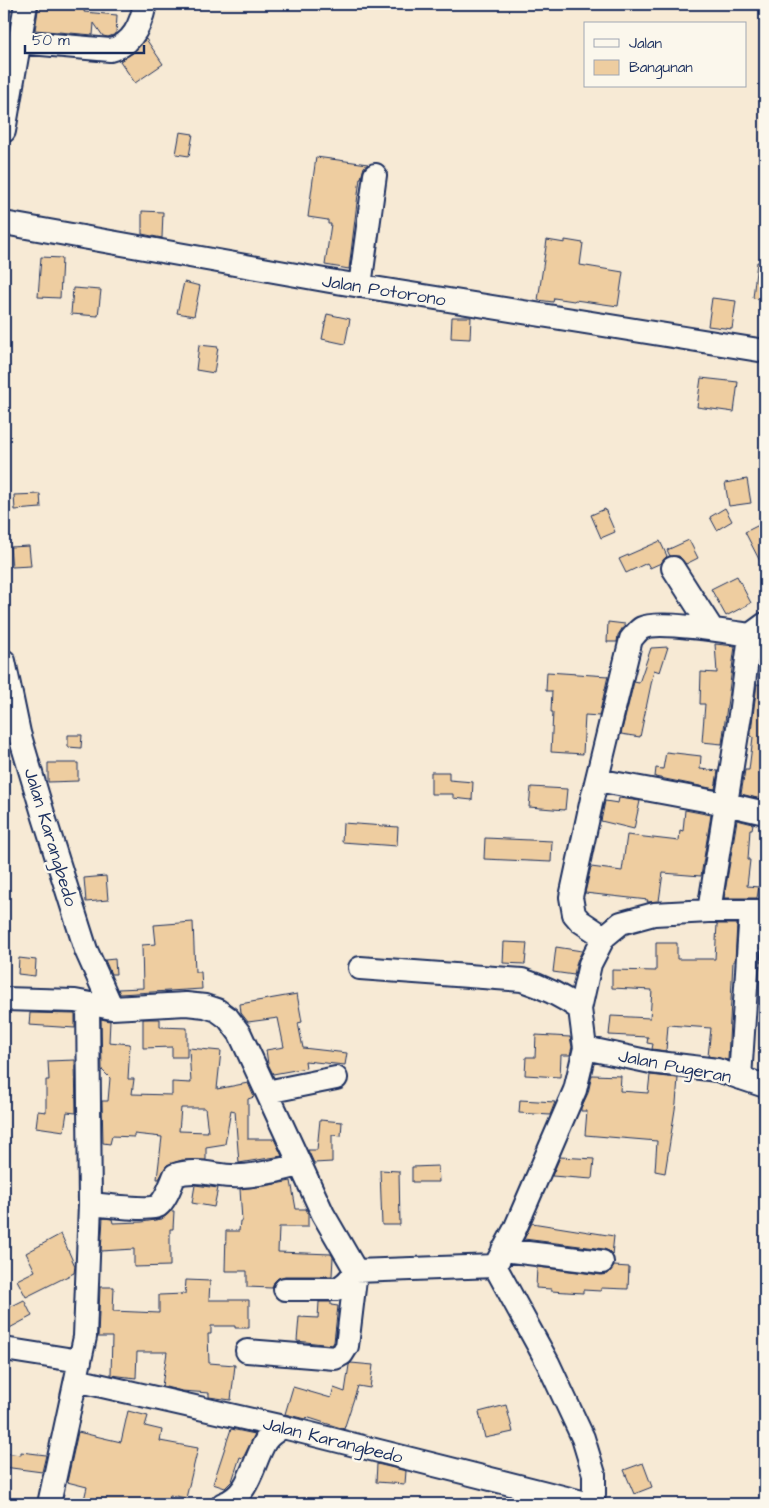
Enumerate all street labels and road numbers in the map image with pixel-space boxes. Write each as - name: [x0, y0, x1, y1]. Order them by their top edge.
- street label: Jalan Potorono: [320, 268, 448, 313]
- street label: Jalan Karangbedo: [17, 765, 83, 910]
- street label: Jalan Pugeran: [616, 1043, 734, 1091]
- street label: Jalan Karangbedo: [260, 1411, 406, 1471]

